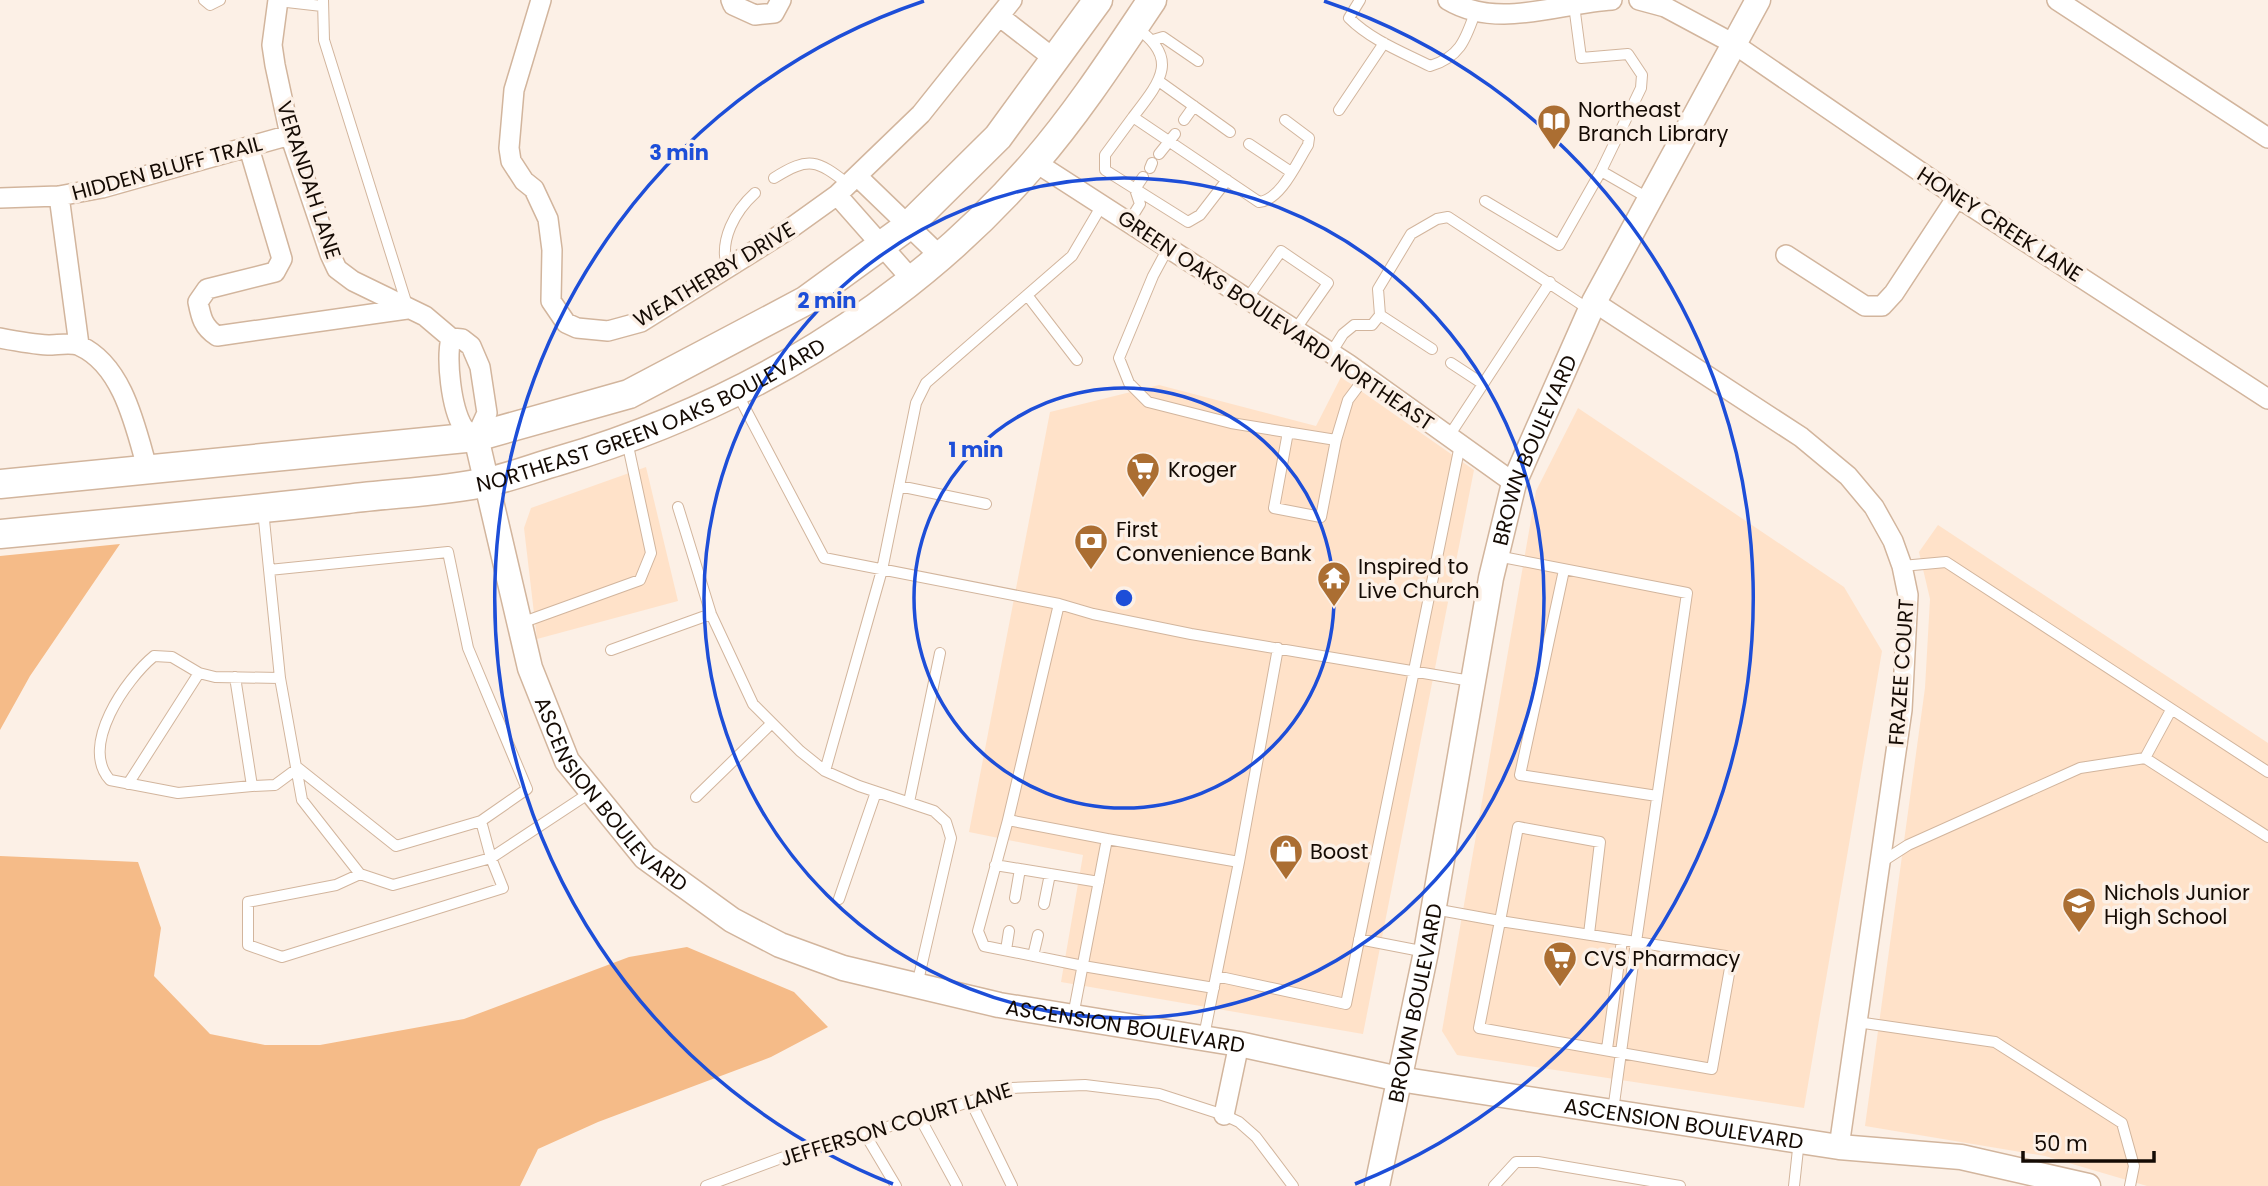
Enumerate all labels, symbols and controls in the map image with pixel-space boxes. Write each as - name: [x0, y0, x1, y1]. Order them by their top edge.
- place label: Northeast Branch Library: [1578, 95, 1728, 148]
- street label: VERANDAH LANE: [270, 97, 348, 263]
- library icon: Northeast Branch Library: [1535, 102, 1573, 151]
- street label: HIDDEN BLUFF TRAIL: [69, 129, 265, 207]
- text: 3 min: [649, 138, 709, 167]
- street label: HONEY CREEK LANE: [1912, 160, 2088, 288]
- street label: GREEN OAKS BOULEVARD NORTHEAST: [1112, 203, 1440, 437]
- street label: WEATHERBY DRIVE: [628, 214, 800, 334]
- text: 2 min: [797, 286, 857, 315]
- street label: NORTHEAST GREEN OAKS BOULEVARD: [473, 331, 831, 498]
- street label: BROWN BOULEVARD: [1485, 350, 1583, 548]
- text: 1 min: [949, 435, 1003, 464]
- supermarket icon: Kroger: [1124, 450, 1162, 499]
- place label: Kroger: [1168, 455, 1237, 484]
- place label: First Convenience Bank: [1116, 515, 1312, 568]
- bank icon: First Convenience Bank: [1072, 522, 1110, 571]
- place label: Inspired to Live Church: [1358, 552, 1480, 605]
- temple icon: Inspired to Live Church: [1315, 559, 1353, 608]
- centre of rings: [1112, 586, 1136, 610]
- street label: FRAZEE COURT: [1881, 598, 1921, 746]
- street label: ASCENSION BOULEVARD: [528, 692, 694, 898]
- shop icon: Boost: [1267, 832, 1305, 881]
- place label: Boost: [1310, 837, 1368, 866]
- place label: Nichols Junior High School: [2104, 878, 2250, 931]
- school or university icon: Nichols Junior High School: [2060, 885, 2098, 934]
- street label: BROWN BOULEVARD: [1380, 901, 1449, 1105]
- supermarket icon: CVS Pharmacy: [1541, 939, 1579, 988]
- place label: CVS Pharmacy: [1584, 944, 1741, 973]
- street label: ASCENSION BOULEVARD: [1004, 992, 1247, 1059]
- street label: JEFFERSON COURT LANE: [776, 1075, 1016, 1173]
- street label: ASCENSION BOULEVARD: [1562, 1090, 1806, 1156]
- scale bar: [2023, 1120, 2154, 1164]
- text: 50 m: [2034, 1129, 2088, 1158]

